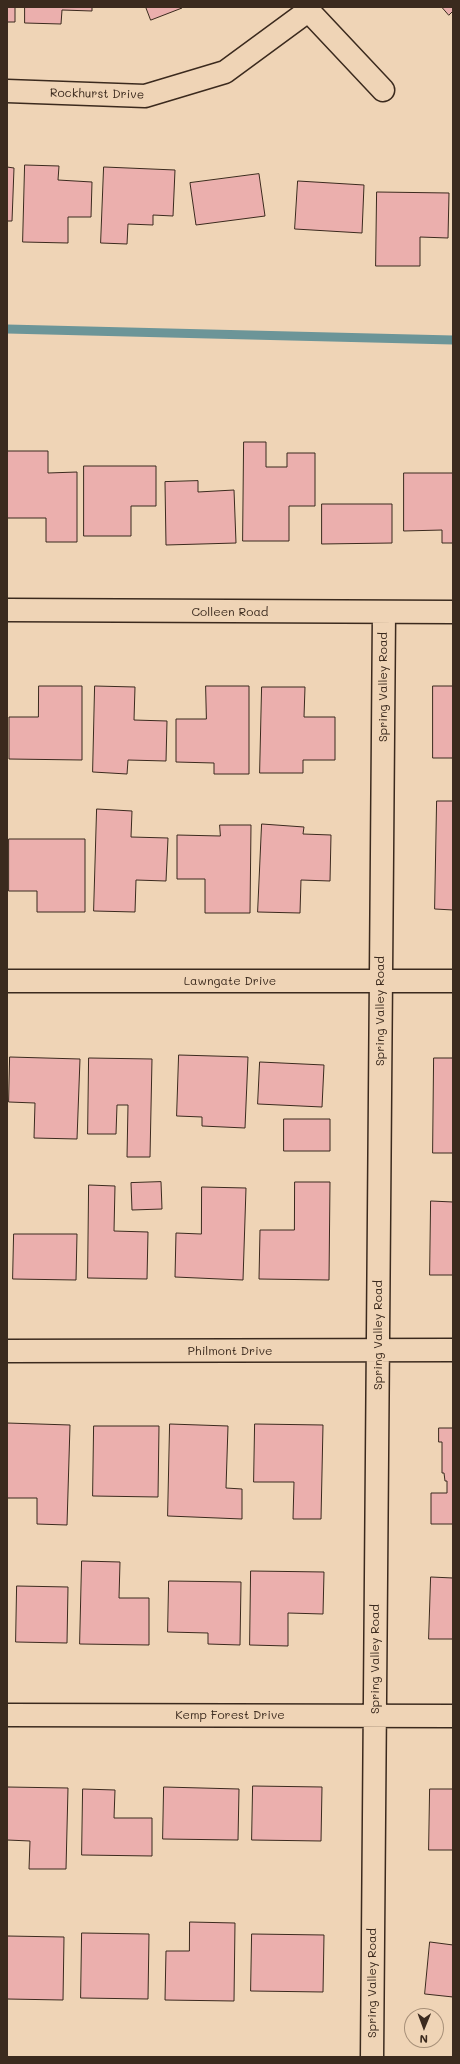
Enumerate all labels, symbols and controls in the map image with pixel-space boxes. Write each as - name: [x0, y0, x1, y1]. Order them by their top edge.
- street label: Rockhurst Drive: [50, 86, 144, 102]
- street label: Colleen Road: [192, 605, 268, 619]
- street label: Spring Valley Road: [376, 632, 390, 742]
- street label: Spring Valley Road: [373, 956, 387, 1066]
- street label: Lawngate Drive: [184, 974, 276, 988]
- street label: Spring Valley Road: [371, 1280, 385, 1390]
- street label: Philmont Drive: [188, 1344, 272, 1358]
- street label: Spring Valley Road: [368, 1604, 382, 1714]
- street label: Kemp Forest Drive: [175, 1708, 285, 1722]
- street label: Spring Valley Road: [365, 1928, 379, 2038]
- north arrow: [404, 2008, 444, 2048]
- text: N: [419, 2032, 428, 2047]

